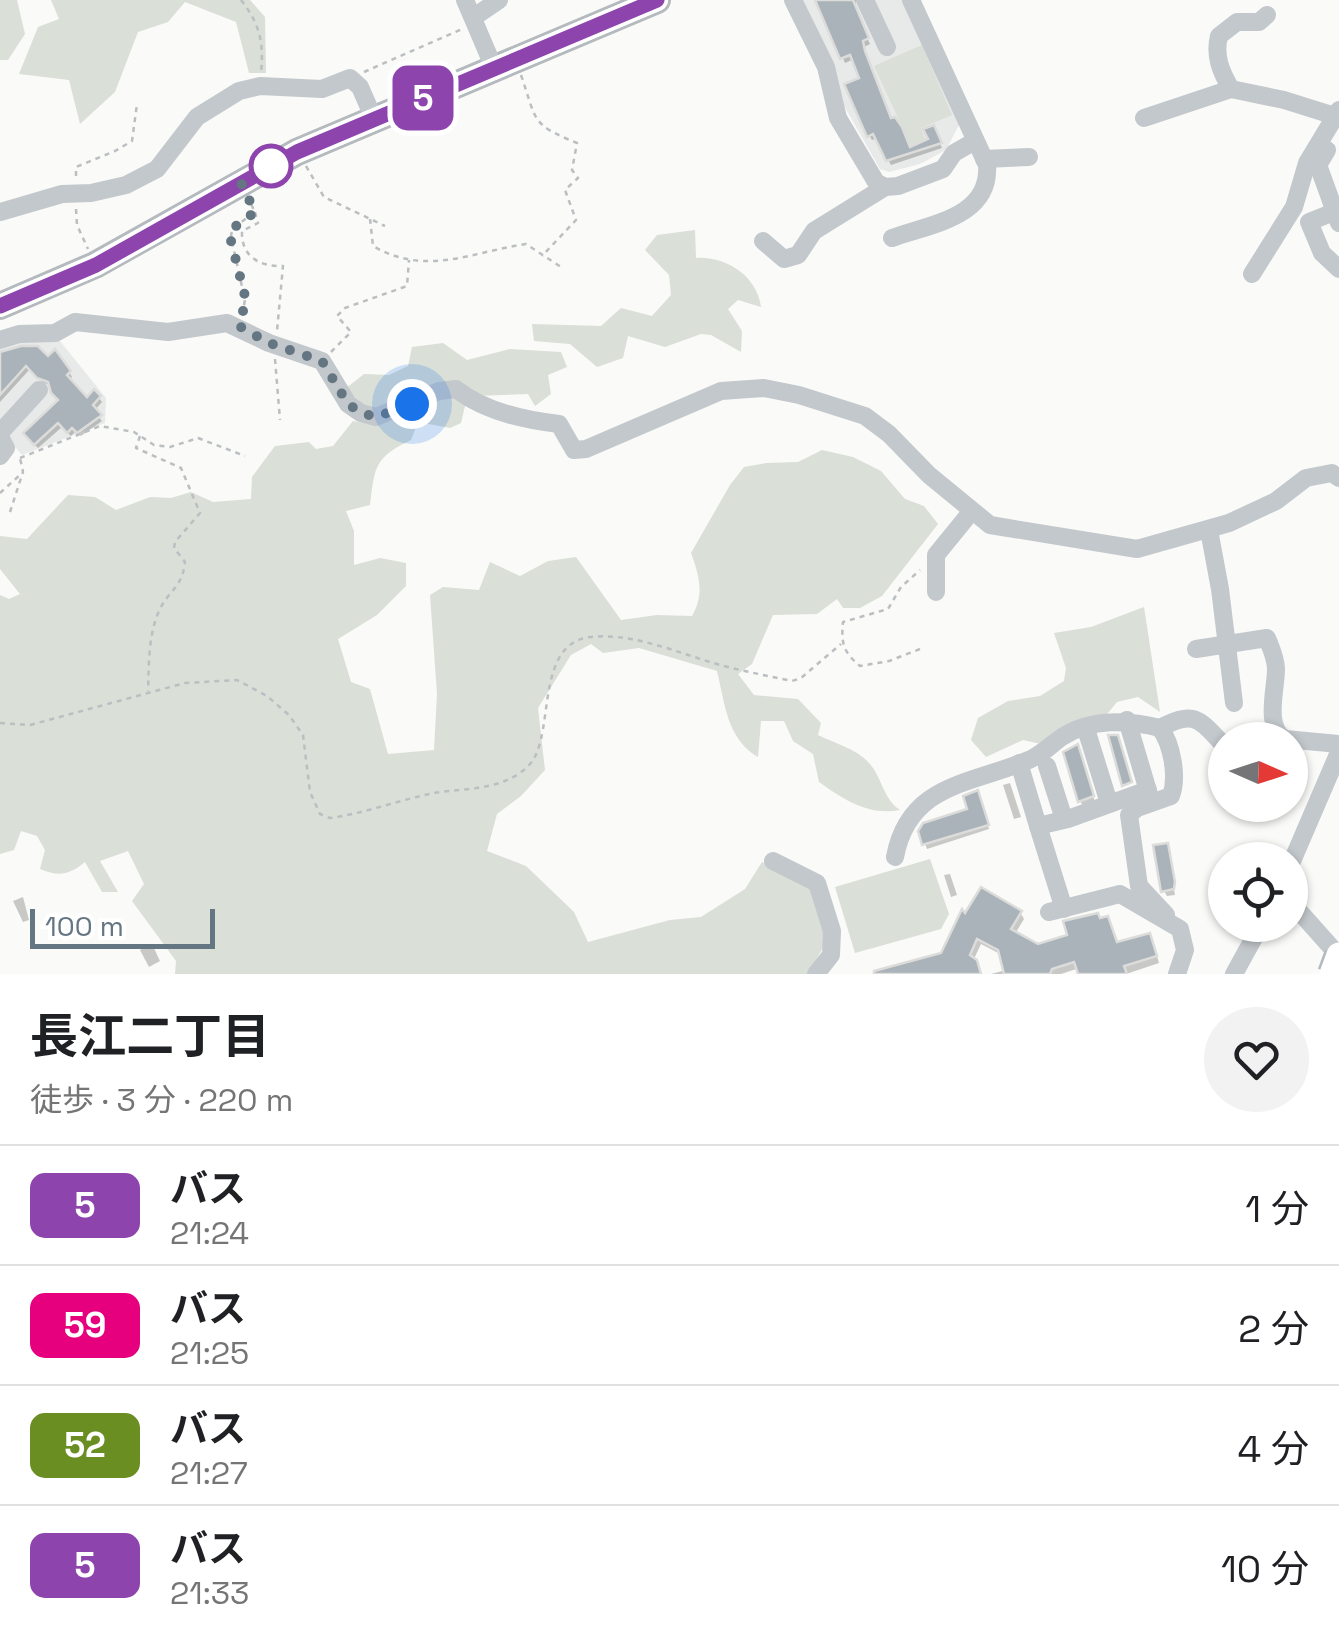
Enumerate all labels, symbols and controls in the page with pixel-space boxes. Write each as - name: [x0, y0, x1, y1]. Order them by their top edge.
- line badge: 5: [390, 66, 456, 130]
- text: 5: [412, 76, 434, 120]
- unlabelled marker: [250, 145, 292, 187]
- your location: [387, 379, 437, 429]
- north arrow: [1208, 722, 1308, 822]
- map controls: [1208, 722, 1308, 942]
- button: locate: [1208, 842, 1308, 942]
- scale bar: [30, 904, 215, 948]
- text: 100 m: [45, 908, 124, 944]
- text: 長江二丁目: [30, 1006, 270, 1067]
- button: heart: [1204, 1007, 1309, 1112]
- text: 徒歩 · 3 分 · 220 m: [30, 1080, 293, 1120]
- text: バス: [170, 1165, 246, 1213]
- text: 5: [74, 1183, 96, 1227]
- text: 1 分: [1245, 1185, 1309, 1233]
- text: 21:24: [170, 1213, 249, 1253]
- text: バス: [170, 1285, 246, 1333]
- text: 59: [64, 1303, 106, 1347]
- text: 2 分: [1238, 1305, 1309, 1353]
- text: 21:25: [170, 1333, 249, 1373]
- text: バス: [170, 1405, 246, 1453]
- text: 52: [64, 1423, 106, 1467]
- text: 4 分: [1237, 1425, 1309, 1473]
- text: 21:27: [170, 1453, 248, 1493]
- text: バス: [170, 1525, 246, 1573]
- text: 5: [74, 1543, 96, 1587]
- text: 10 分: [1221, 1545, 1309, 1593]
- text: 21:33: [170, 1573, 249, 1613]

